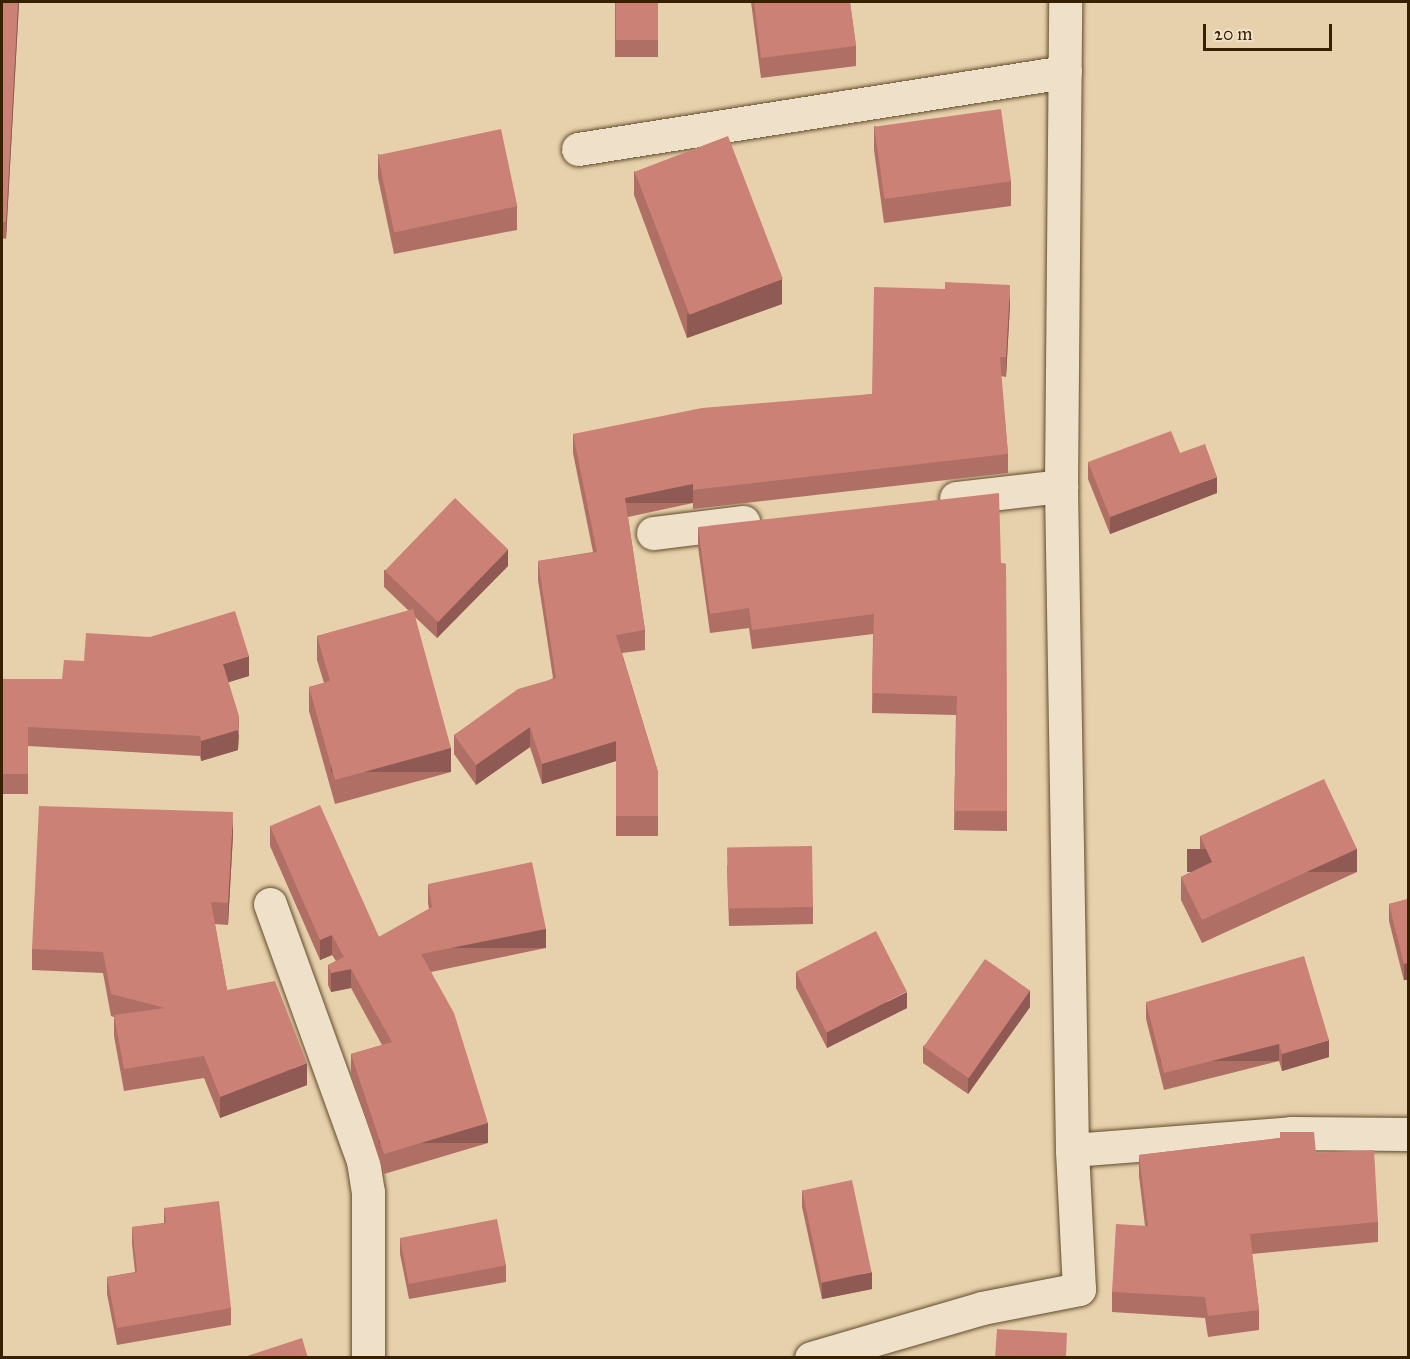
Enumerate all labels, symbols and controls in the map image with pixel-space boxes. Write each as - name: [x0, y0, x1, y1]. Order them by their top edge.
- scale bar: [1206, 12, 1335, 50]
- text: 20 m: [1214, 23, 1252, 45]

